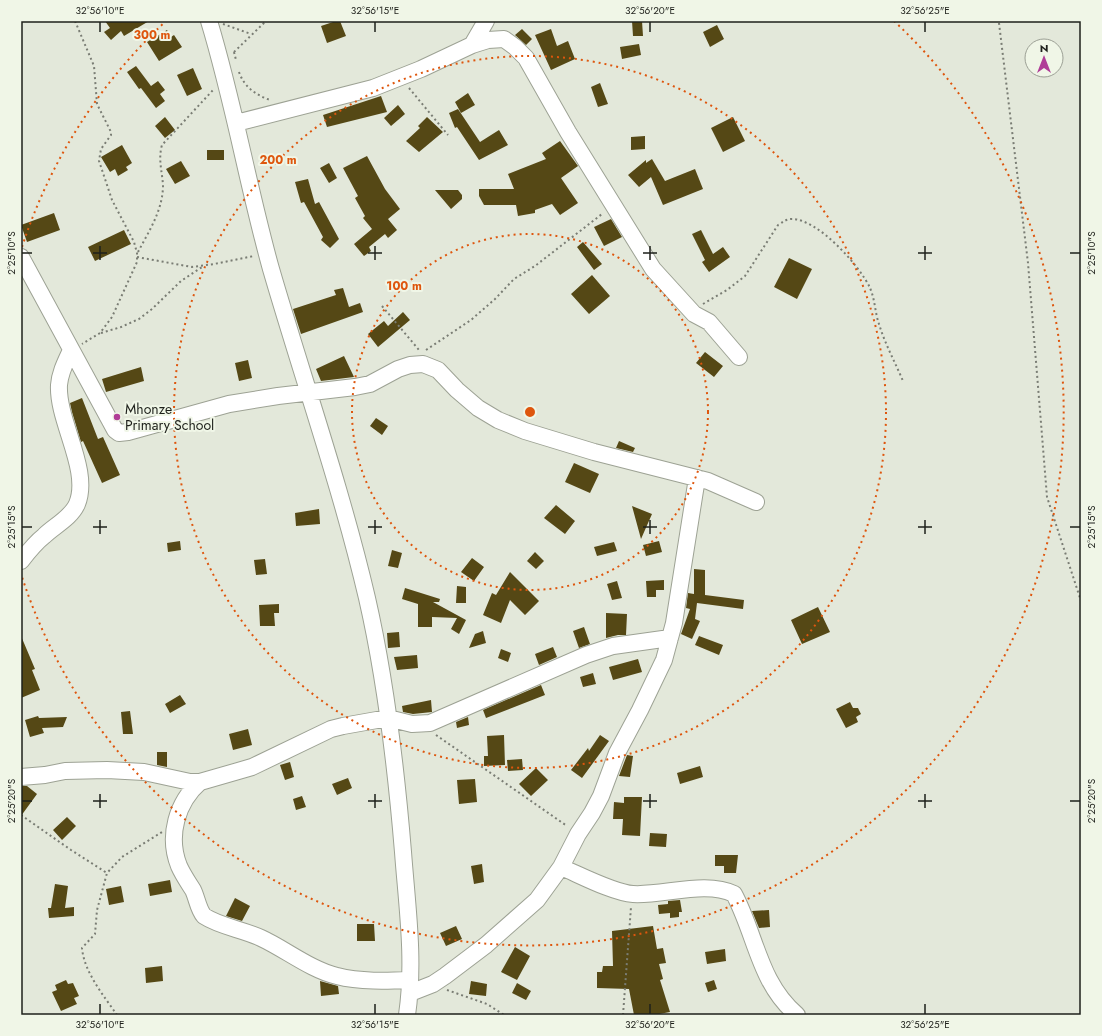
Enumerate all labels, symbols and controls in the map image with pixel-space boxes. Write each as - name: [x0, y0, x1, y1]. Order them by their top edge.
- text: 32°56'10"E: [76, 3, 124, 18]
- text: 32°56'15"E: [351, 3, 399, 18]
- text: 32°56'20"E: [625, 3, 675, 18]
- text: 32°56'25"E: [900, 3, 950, 18]
- text: 300 m: [134, 26, 171, 44]
- north arrow: [1024, 38, 1064, 78]
- text: N: [1040, 40, 1048, 56]
- text: 200 m: [259, 151, 297, 169]
- text: 2°25'10"S: [4, 231, 19, 275]
- text: 2°25'10"S: [1084, 231, 1099, 275]
- text: 100 m: [386, 277, 422, 295]
- place label: Mhonze Primary School: [125, 399, 214, 435]
- centre of rings: [523, 405, 537, 419]
- marker: Mhonze Primary School: [112, 412, 122, 422]
- text: 2°25'15"S: [4, 505, 19, 548]
- text: 2°25'15"S: [1084, 505, 1099, 548]
- text: 2°25'20"S: [4, 778, 19, 823]
- text: 2°25'20"S: [1084, 778, 1099, 823]
- text: 32°56'10"E: [76, 1017, 124, 1032]
- text: 32°56'15"E: [351, 1017, 399, 1032]
- text: 32°56'20"E: [625, 1017, 675, 1032]
- text: 32°56'25"E: [900, 1017, 950, 1032]

